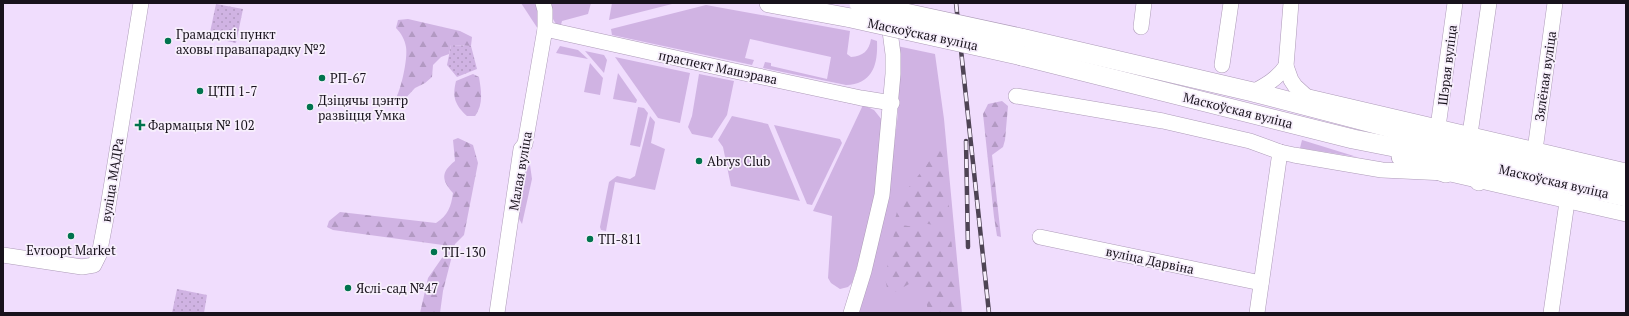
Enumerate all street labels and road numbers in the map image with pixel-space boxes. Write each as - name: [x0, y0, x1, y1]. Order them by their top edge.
- street label: Маскоўская вуліца: [866, 13, 980, 55]
- street label: Шэрая вуліца: [1433, 23, 1461, 106]
- street label: Зялёная вуліца: [1530, 29, 1560, 122]
- street label: праспект Машэрава: [657, 46, 779, 88]
- street label: Маскоўская вуліца: [1181, 88, 1295, 132]
- street label: Малая вуліца: [504, 130, 536, 212]
- street label: вуліца МАДРа: [96, 136, 128, 223]
- street label: Маскоўская вуліца: [1497, 160, 1611, 203]
- street label: вуліца Дарвіна: [1104, 242, 1196, 278]

